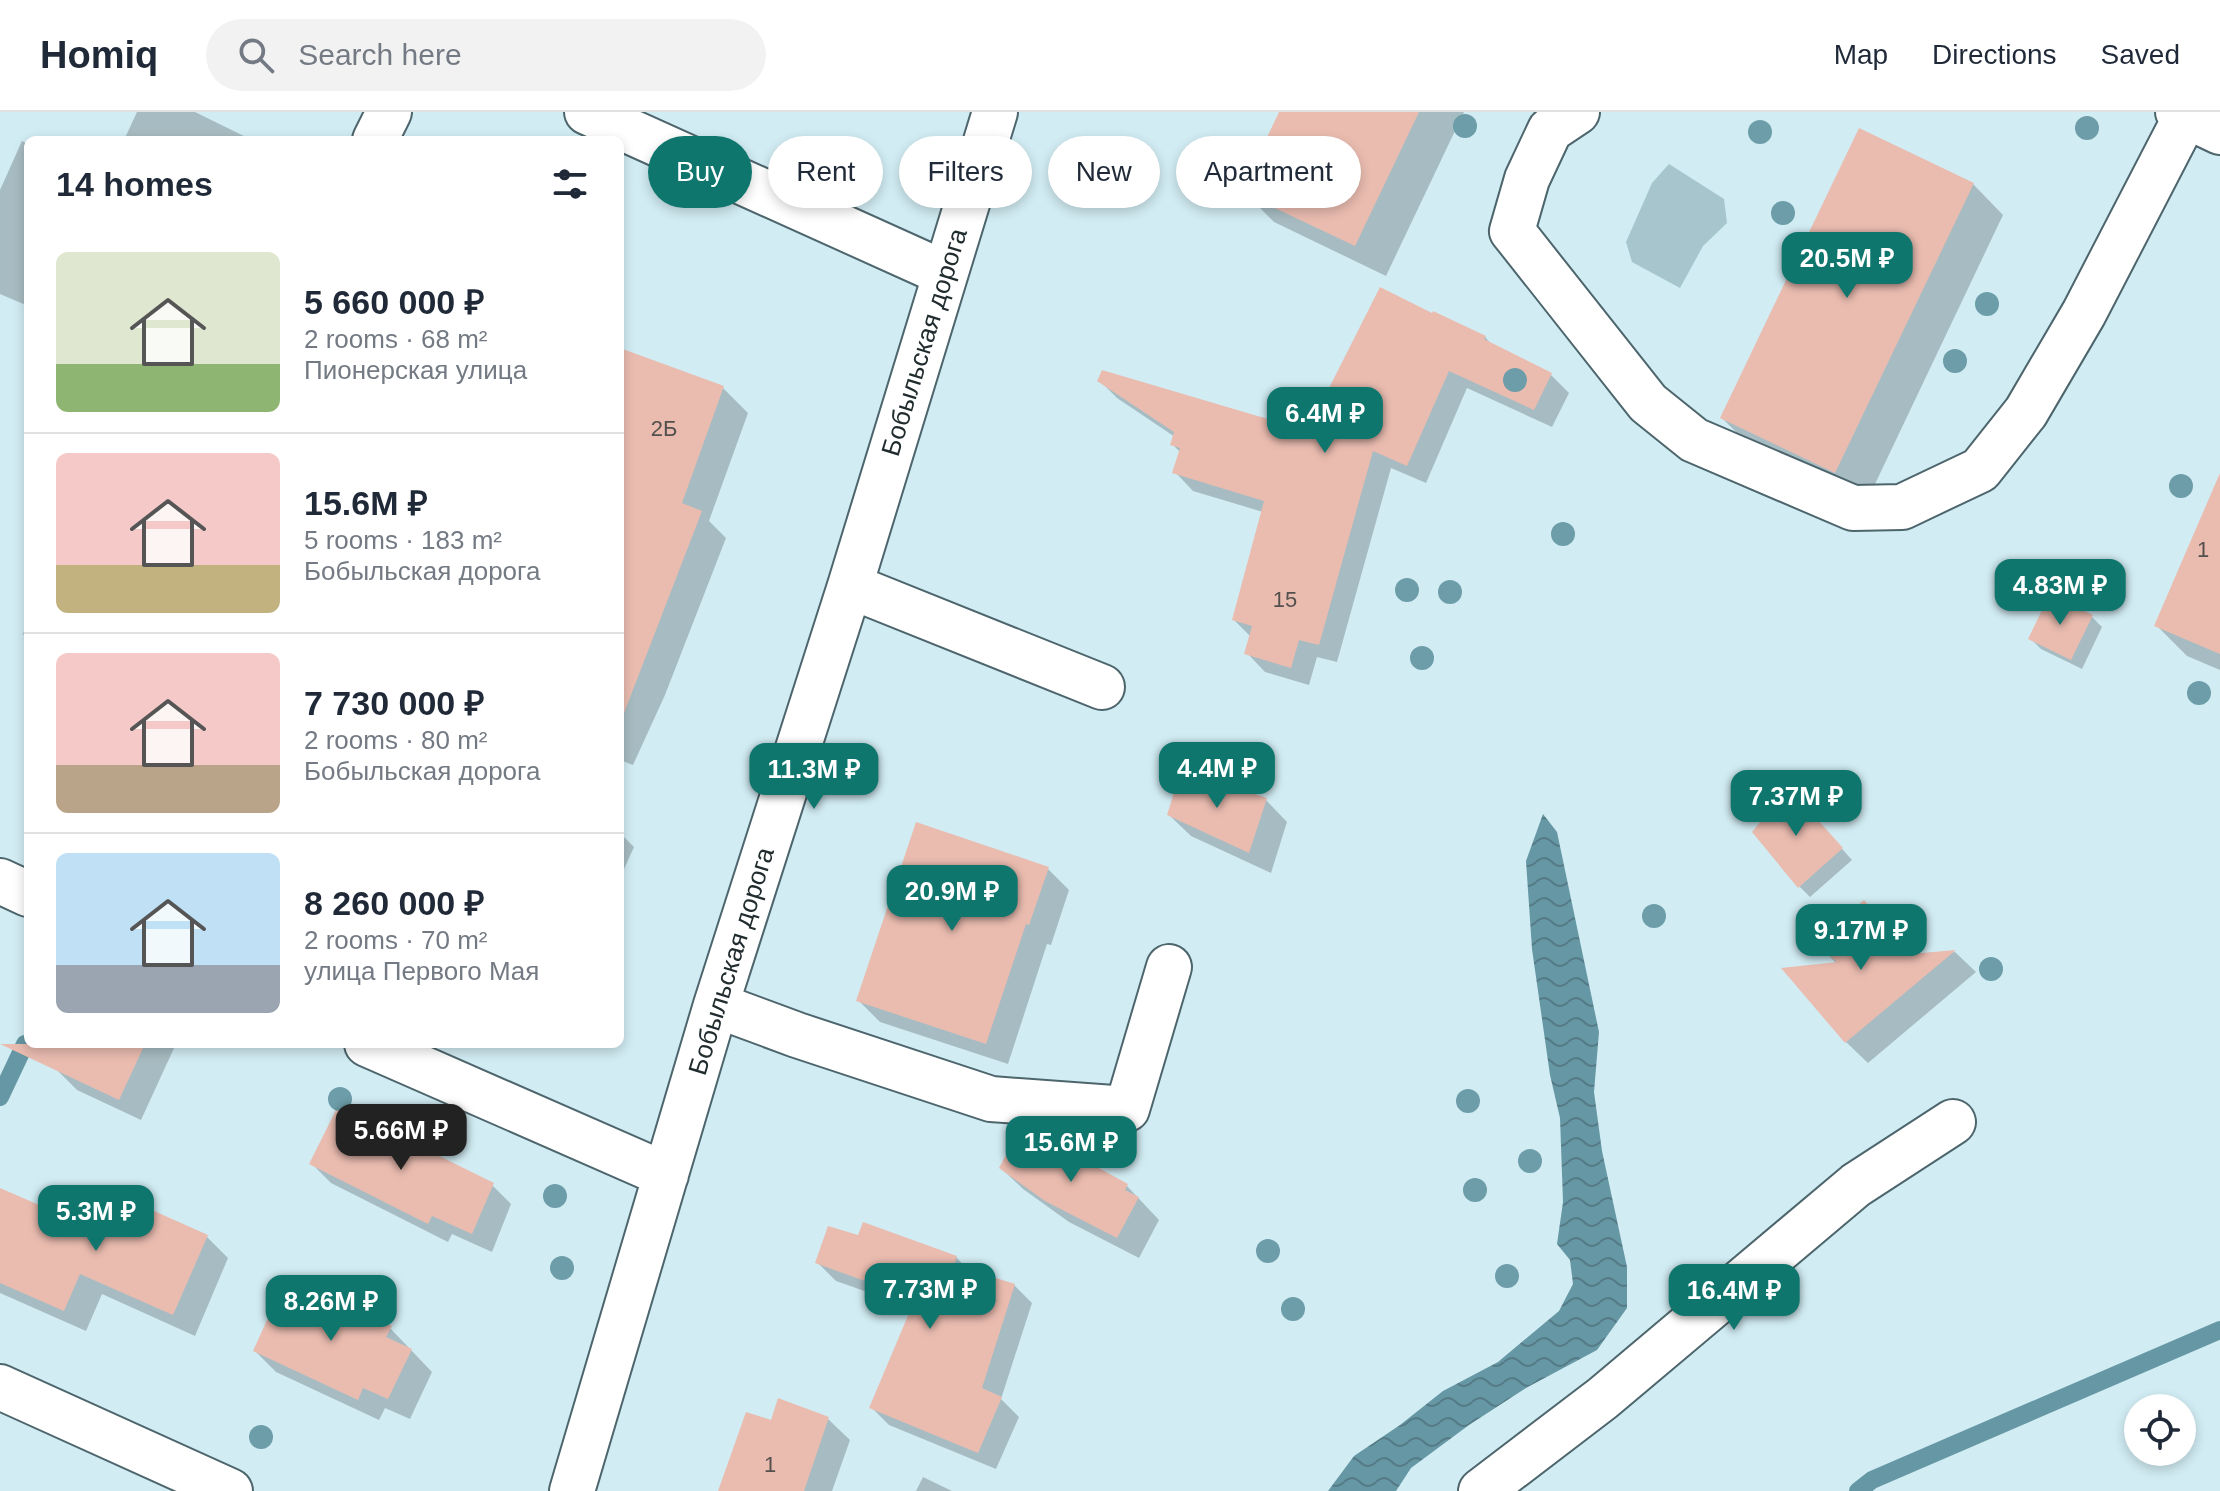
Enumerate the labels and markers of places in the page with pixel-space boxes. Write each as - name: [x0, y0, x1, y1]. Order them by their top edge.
- pin: 20.5M ₽: [1773, 232, 1921, 300]
- pin: 6.4M ₽: [1260, 387, 1390, 455]
- pin: 4.83M ₽: [1986, 559, 2134, 627]
- pin: 4.4M ₽: [1152, 742, 1282, 810]
- pin: 11.3M ₽: [740, 743, 888, 811]
- pin: 7.37M ₽: [1722, 770, 1870, 838]
- pin: 20.9M ₽: [878, 865, 1026, 933]
- pin: 9.17M ₽: [1787, 904, 1935, 972]
- pin: 5.66M ₽: [327, 1104, 475, 1172]
- pin: 15.6M ₽: [997, 1116, 1145, 1184]
- pin: 5.3M ₽: [31, 1185, 161, 1253]
- pin: 7.73M ₽: [856, 1263, 1004, 1331]
- pin: 16.4M ₽: [1660, 1264, 1808, 1332]
- pin: 8.26M ₽: [257, 1275, 405, 1343]

